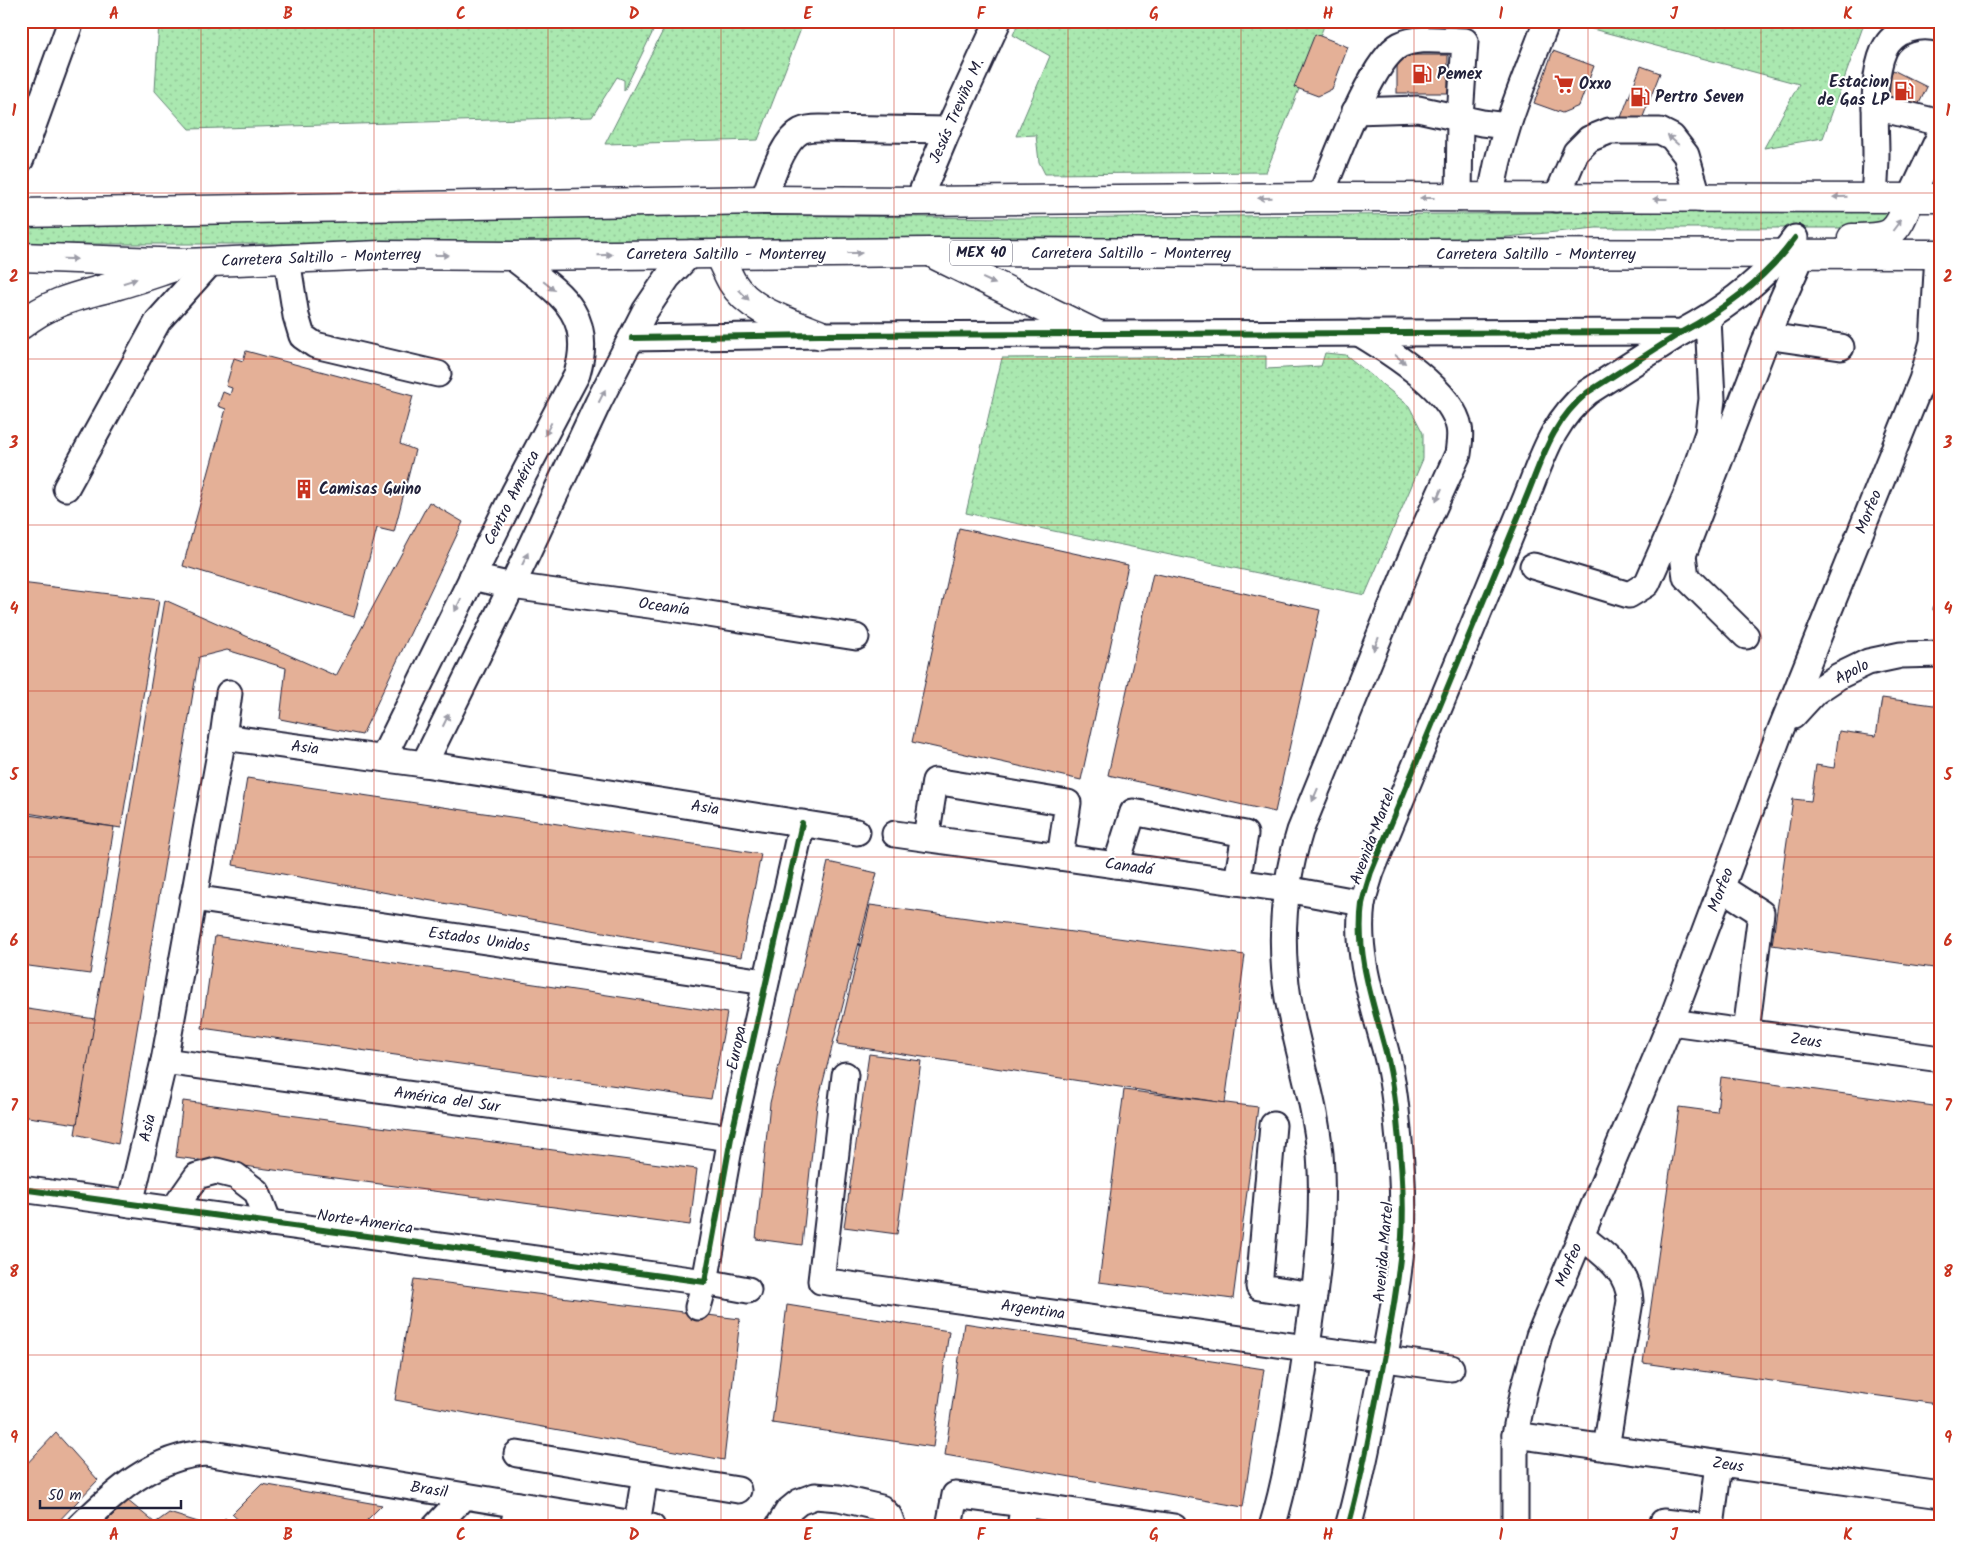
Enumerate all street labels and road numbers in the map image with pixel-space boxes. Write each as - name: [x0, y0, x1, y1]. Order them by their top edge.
- street label: Jesús Treviño M.: [923, 54, 991, 168]
- road number: MEX 40: [950, 240, 1012, 266]
- street label: Carretera Saltillo - Monterrey: [1031, 241, 1231, 266]
- street label: Carretera Saltillo - Monterrey: [221, 242, 422, 274]
- street label: Carretera Saltillo - Monterrey: [626, 242, 826, 267]
- street label: Carretera Saltillo - Monterrey: [1436, 242, 1636, 267]
- street label: Centro América: [477, 446, 547, 550]
- street label: Morfeo: [1849, 486, 1889, 538]
- street label: Oceanía: [637, 591, 691, 623]
- street label: Apolo: [1830, 653, 1874, 691]
- street label: Asia: [290, 734, 320, 762]
- street label: Avenida Martel: [1343, 785, 1403, 888]
- street label: Asia: [689, 793, 721, 823]
- street label: Canadá: [1103, 851, 1156, 883]
- street label: Morfeo: [1701, 864, 1741, 916]
- street label: Estados Unidos: [427, 921, 532, 960]
- street label: Europa: [720, 1024, 754, 1072]
- street label: Zeus: [1789, 1026, 1824, 1056]
- street label: América del Sur: [392, 1080, 503, 1120]
- street label: Asia: [133, 1112, 163, 1144]
- street label: Avenida Martel: [1367, 1201, 1401, 1303]
- street label: Norte America: [315, 1203, 415, 1241]
- street label: Morfeo: [1549, 1239, 1589, 1291]
- street label: Argentina: [999, 1293, 1067, 1327]
- street label: Zeus: [1711, 1450, 1746, 1480]
- street label: Brasil: [409, 1475, 450, 1505]

